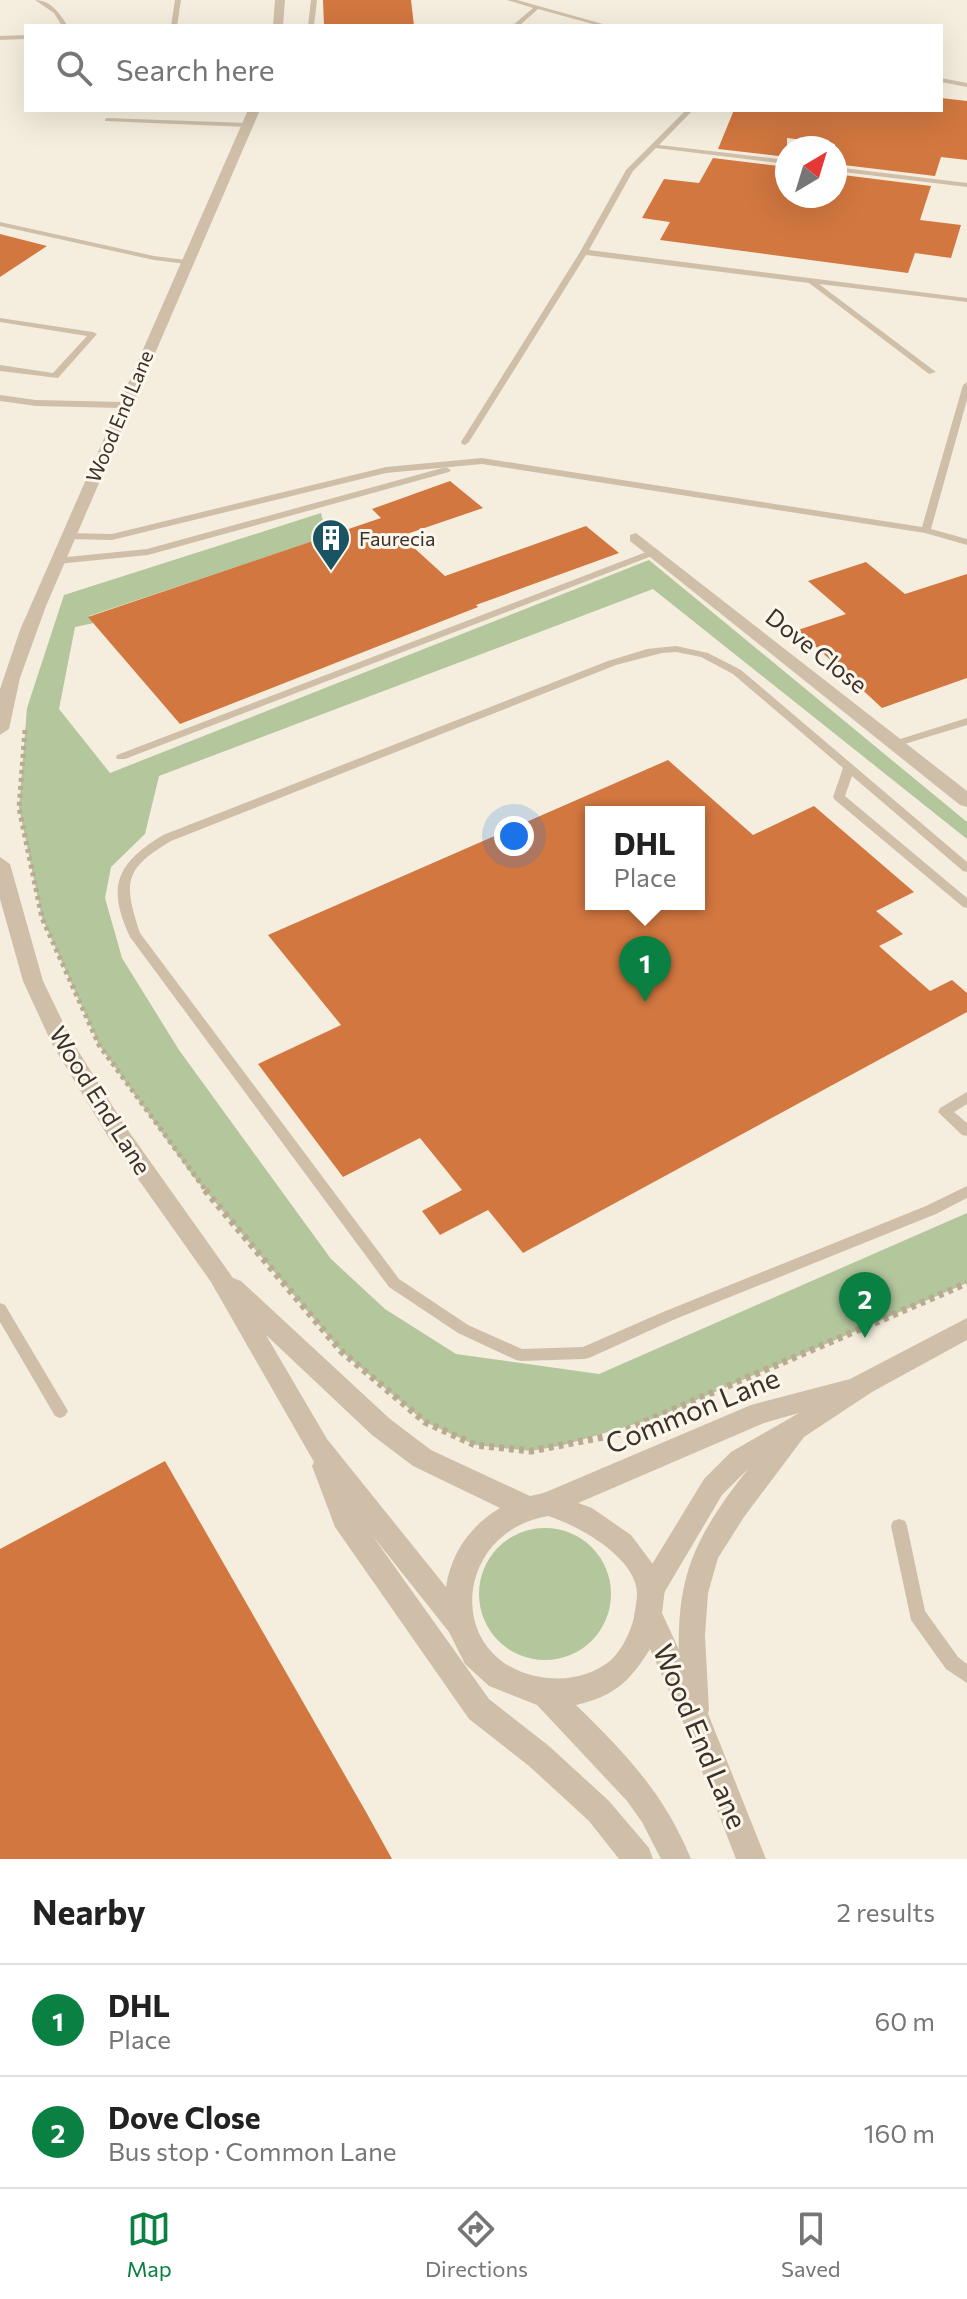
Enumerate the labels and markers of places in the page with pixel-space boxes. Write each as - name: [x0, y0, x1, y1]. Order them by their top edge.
- building icon: Faurecia: [310, 517, 352, 572]
- place label: Faurecia: [359, 526, 435, 550]
- pin: 1: [619, 936, 671, 1002]
- pin: 2: [839, 1272, 891, 1338]

